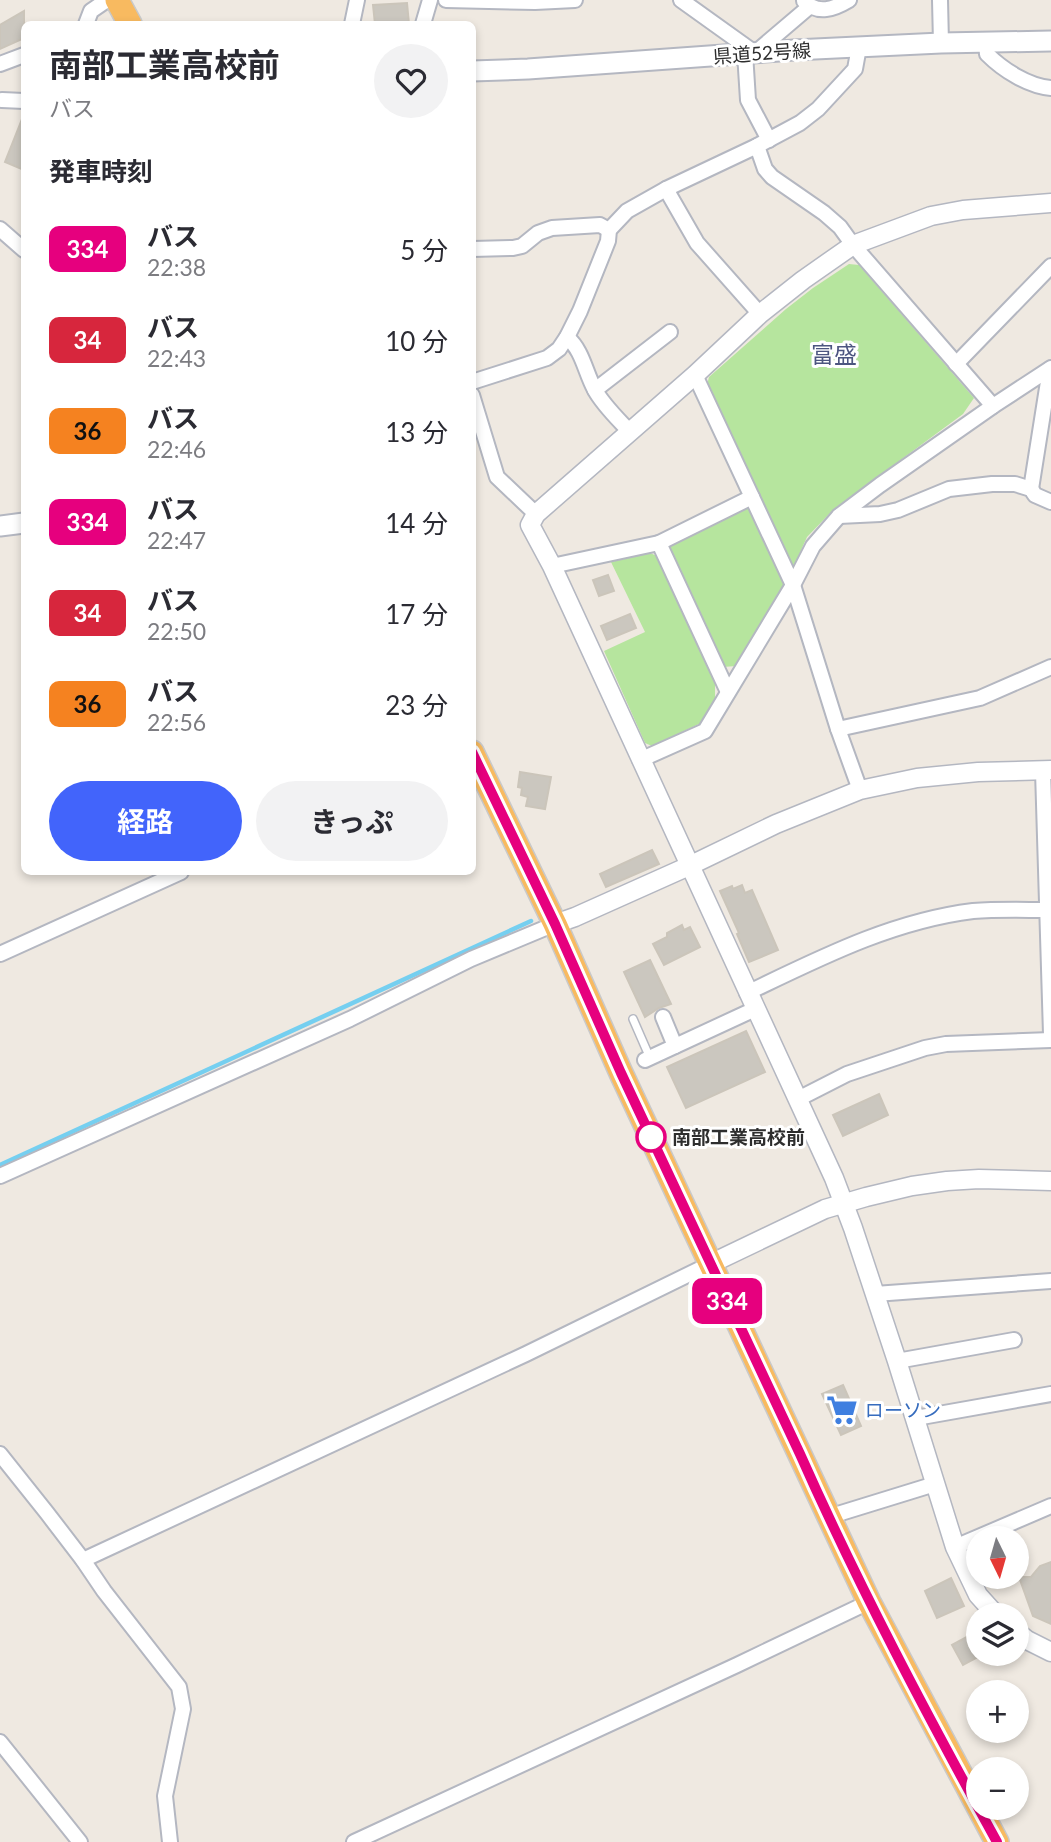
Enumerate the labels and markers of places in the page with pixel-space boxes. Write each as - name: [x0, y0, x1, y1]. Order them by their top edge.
- marker: 南部工業高校前: [636, 1122, 666, 1152]
- place label: 南部工業高校前: [672, 1125, 805, 1148]
- supermarket icon: ローソン: [825, 1393, 859, 1427]
- place label: ローソン: [865, 1398, 941, 1421]

